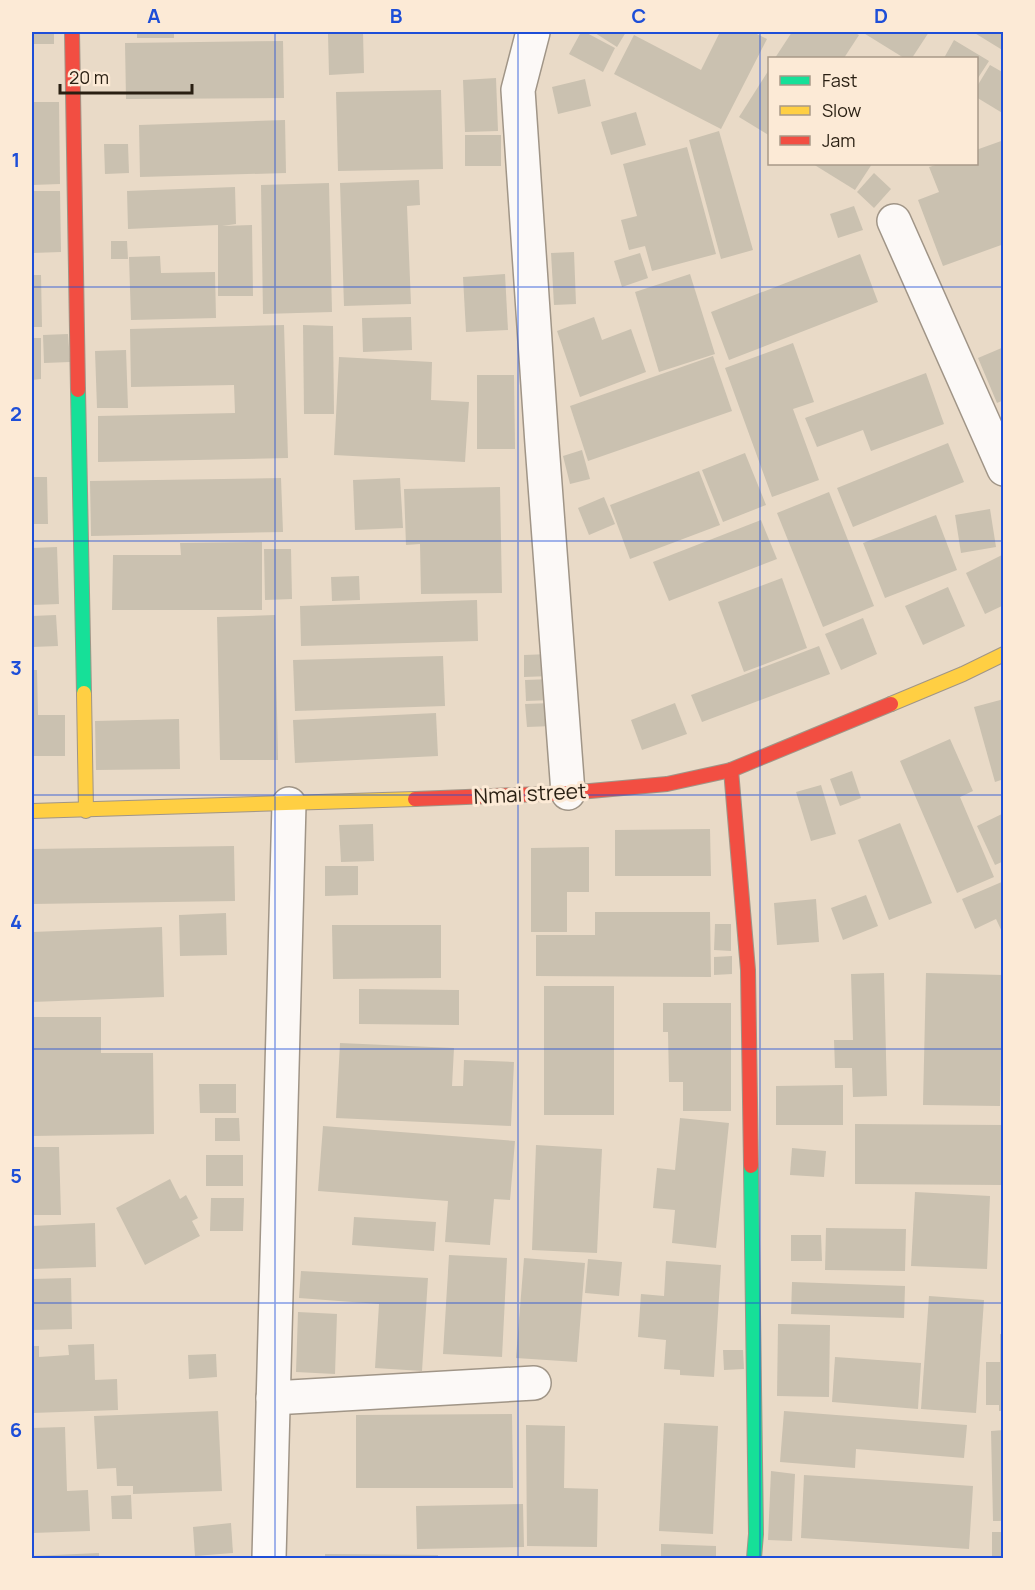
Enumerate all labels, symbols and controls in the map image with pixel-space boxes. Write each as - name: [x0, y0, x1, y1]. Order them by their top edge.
- text: A: [147, 2, 161, 29]
- text: B: [390, 2, 403, 29]
- text: C: [632, 2, 646, 29]
- text: D: [874, 2, 888, 29]
- scale bar: [60, 57, 192, 95]
- legend: [768, 57, 978, 165]
- text: 20 m: [69, 65, 109, 89]
- text: Fast: [822, 68, 857, 92]
- text: Slow: [822, 98, 862, 122]
- text: Jam: [822, 128, 856, 152]
- text: 1: [12, 146, 20, 173]
- text: 2: [10, 400, 22, 427]
- text: 3: [10, 654, 22, 681]
- street label: Nmai street: [473, 776, 587, 810]
- text: 4: [10, 908, 22, 935]
- text: 5: [10, 1162, 22, 1189]
- text: 6: [10, 1416, 22, 1443]

